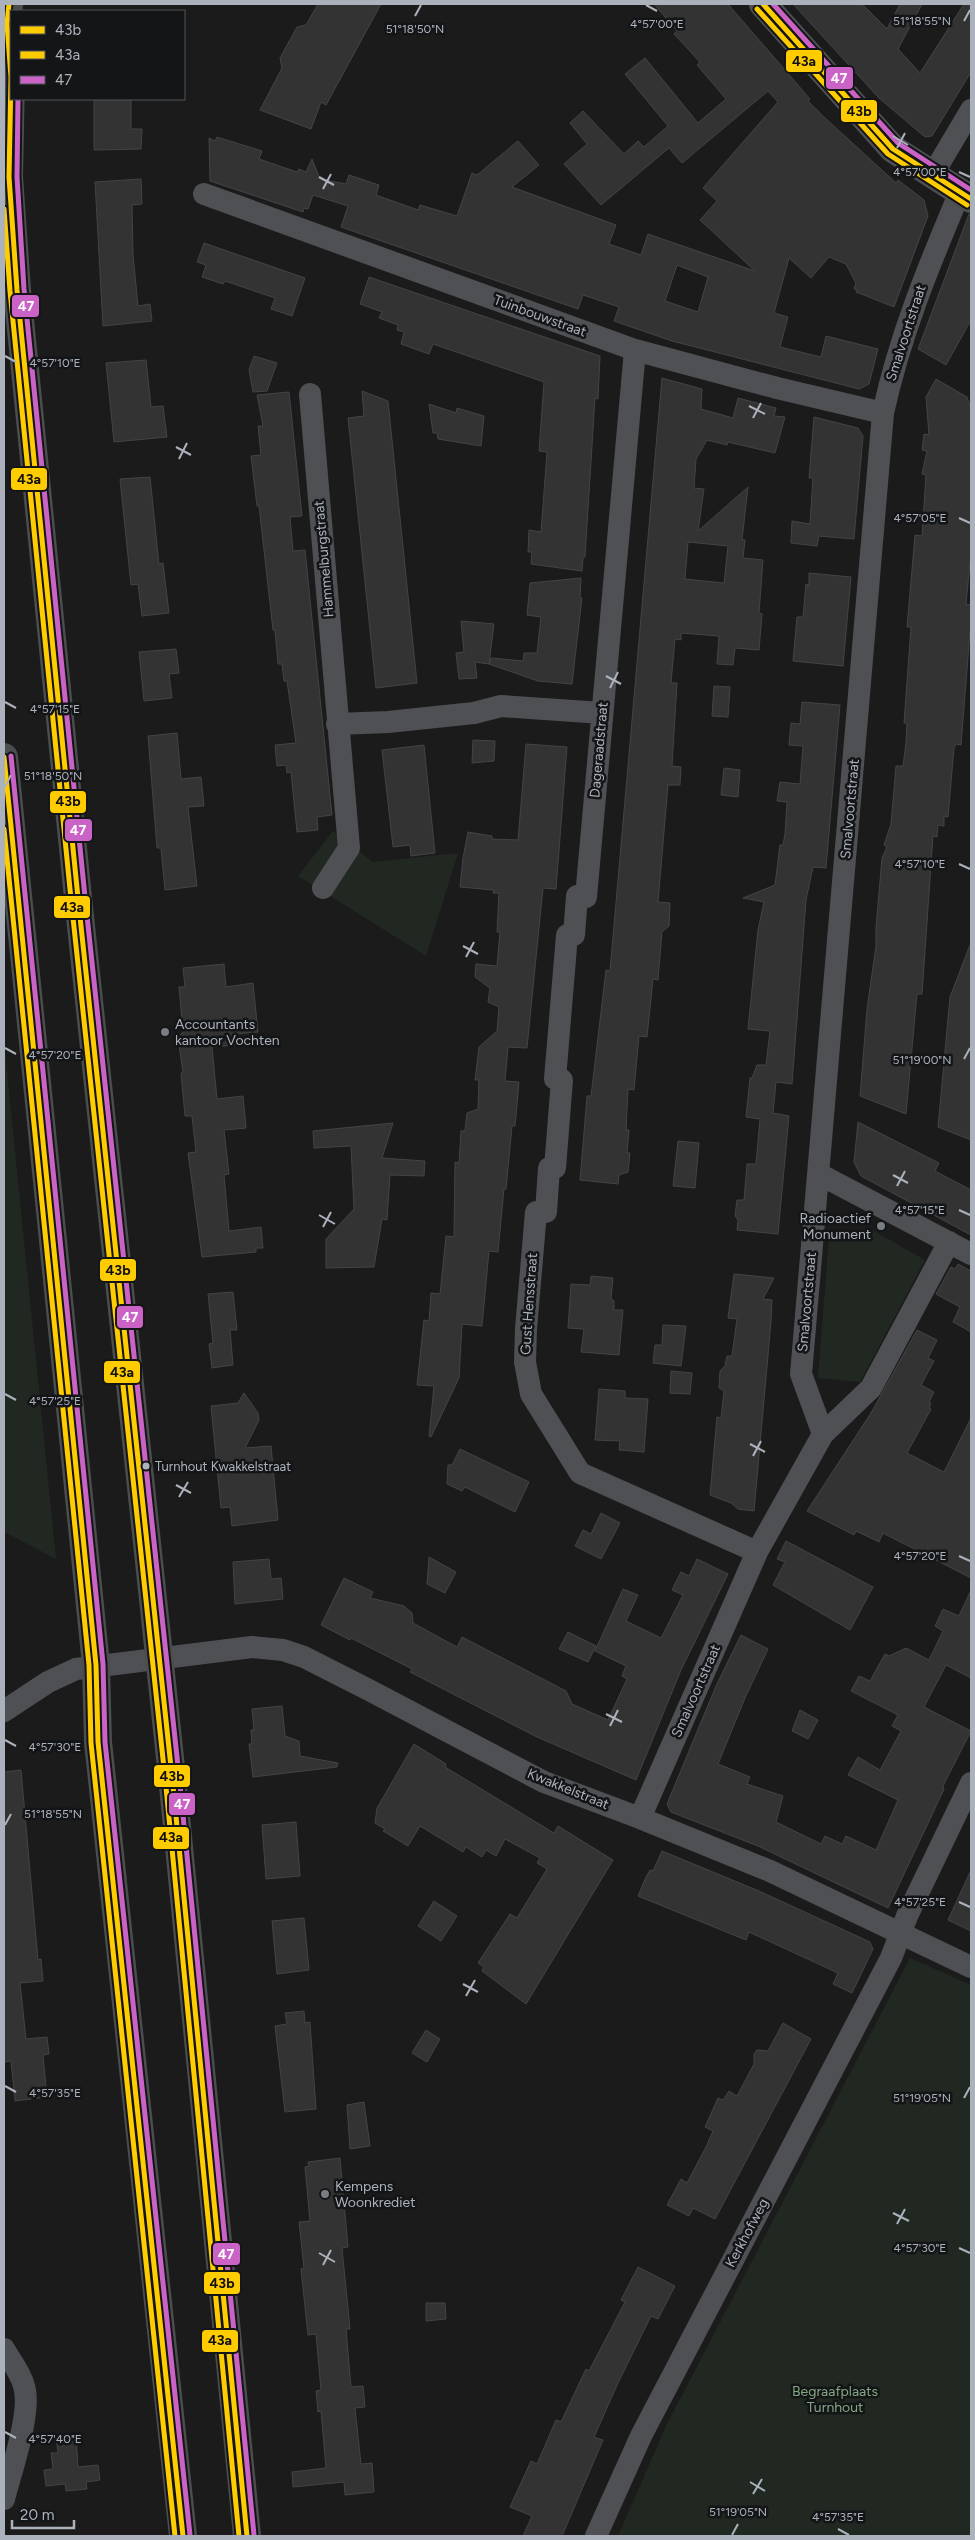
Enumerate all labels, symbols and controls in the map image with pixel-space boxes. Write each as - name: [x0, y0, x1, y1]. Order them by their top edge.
- legend: [10, 10, 185, 100]
- text: 51°18'55"N: [893, 14, 951, 28]
- text: 4°57'00"E: [630, 17, 684, 31]
- text: 43b: [55, 21, 81, 39]
- text: 51°18'50"N: [386, 22, 444, 36]
- text: 43a: [55, 46, 80, 64]
- line badge: 43a: [785, 49, 823, 73]
- text: 43a: [792, 53, 816, 70]
- line badge: 47: [825, 66, 854, 90]
- text: 47: [831, 70, 848, 87]
- text: 47: [55, 71, 72, 89]
- line badge: 43b: [840, 99, 878, 123]
- text: 43b: [847, 103, 872, 120]
- text: 4°57'00"E: [893, 165, 947, 179]
- street label: Smalvoortstraat: [882, 283, 930, 383]
- street label: Tuinbouwstraat: [491, 291, 589, 341]
- line badge: 47: [11, 294, 40, 318]
- text: 47: [18, 298, 35, 315]
- text: 4°57'10"E: [29, 356, 81, 370]
- line badge: 43a: [10, 467, 48, 491]
- text: 43a: [17, 471, 41, 488]
- street label: Hammelburgstraat: [310, 500, 338, 618]
- text: 4°57'05"E: [893, 511, 947, 525]
- street label: Dageraadstraat: [586, 701, 612, 799]
- text: 4°57'15"E: [30, 702, 80, 716]
- street label: Smalvoortstraat: [837, 758, 863, 860]
- text: 51°18'50"N: [24, 769, 82, 783]
- line badge: 43b: [49, 790, 87, 814]
- text: 43b: [56, 793, 81, 810]
- line badge: 47: [64, 818, 93, 842]
- text: 47: [70, 822, 87, 839]
- text: 4°57'10"E: [894, 857, 946, 871]
- line badge: 43a: [53, 895, 91, 919]
- text: 43a: [60, 899, 84, 916]
- place label: Accountants kantoor Vochten: [175, 1016, 280, 1049]
- marker: Accountants kantoor Vochten: [159, 1026, 171, 1038]
- text: 4°57'20"E: [29, 1048, 81, 1062]
- text: 51°19'00"N: [893, 1053, 951, 1067]
- text: 4°57'15"E: [895, 1203, 945, 1217]
- place label: Radioactief Monument: [799, 1210, 872, 1243]
- marker: Radioactief Monument: [875, 1220, 887, 1232]
- street label: Smalvoortstraat: [794, 1251, 820, 1353]
- street label: Gust Hensstraat: [517, 1252, 541, 1356]
- line badge: 43b: [99, 1258, 137, 1282]
- text: 43b: [106, 1262, 131, 1279]
- line badge: 47: [116, 1305, 144, 1329]
- text: 47: [122, 1309, 139, 1326]
- line badge: 43a: [103, 1360, 141, 1384]
- text: 43a: [110, 1364, 134, 1381]
- text: 4°57'25"E: [29, 1394, 81, 1408]
- place label: Turnhout Kwakkelstraat: [155, 1459, 291, 1474]
- marker: Turnhout Kwakkelstraat: [141, 1461, 151, 1471]
- text: 4°57'20"E: [894, 1549, 946, 1563]
- street label: Smalvoortstraat: [668, 1642, 724, 1740]
- text: 4°57'30"E: [29, 1740, 81, 1754]
- line badge: 43b: [153, 1764, 191, 1788]
- street label: Kwakkelstraat: [525, 1765, 611, 1813]
- text: 43b: [160, 1768, 185, 1785]
- line badge: 47: [168, 1792, 196, 1816]
- text: 47: [174, 1796, 191, 1813]
- text: 51°18'55"N: [24, 1807, 82, 1821]
- line badge: 43a: [152, 1826, 190, 1850]
- text: 43a: [159, 1829, 183, 1846]
- text: 4°57'25"E: [894, 1895, 946, 1909]
- text: 4°57'35"E: [29, 2086, 81, 2100]
- text: 51°19'05"N: [893, 2091, 951, 2105]
- place label: Kempens Woonkrediet: [335, 2178, 415, 2211]
- marker: Kempens Woonkrediet: [319, 2188, 331, 2200]
- street label: Kerkhofweg: [722, 2196, 772, 2270]
- text: 4°57'30"E: [894, 2241, 946, 2255]
- line badge: 47: [212, 2242, 241, 2266]
- text: 47: [218, 2246, 235, 2263]
- line badge: 43b: [203, 2271, 241, 2295]
- text: 43b: [210, 2275, 235, 2292]
- line badge: 43a: [201, 2329, 239, 2353]
- text: 43a: [208, 2332, 232, 2349]
- park label: Begraafplaats Turnhout: [792, 2383, 878, 2416]
- text: 4°57'40"E: [28, 2432, 82, 2446]
- scale bar: [12, 2498, 75, 2530]
- text: 51°19'05"N: [709, 2505, 767, 2519]
- text: 20 m: [20, 2506, 54, 2524]
- text: 4°57'35"E: [812, 2510, 864, 2524]

